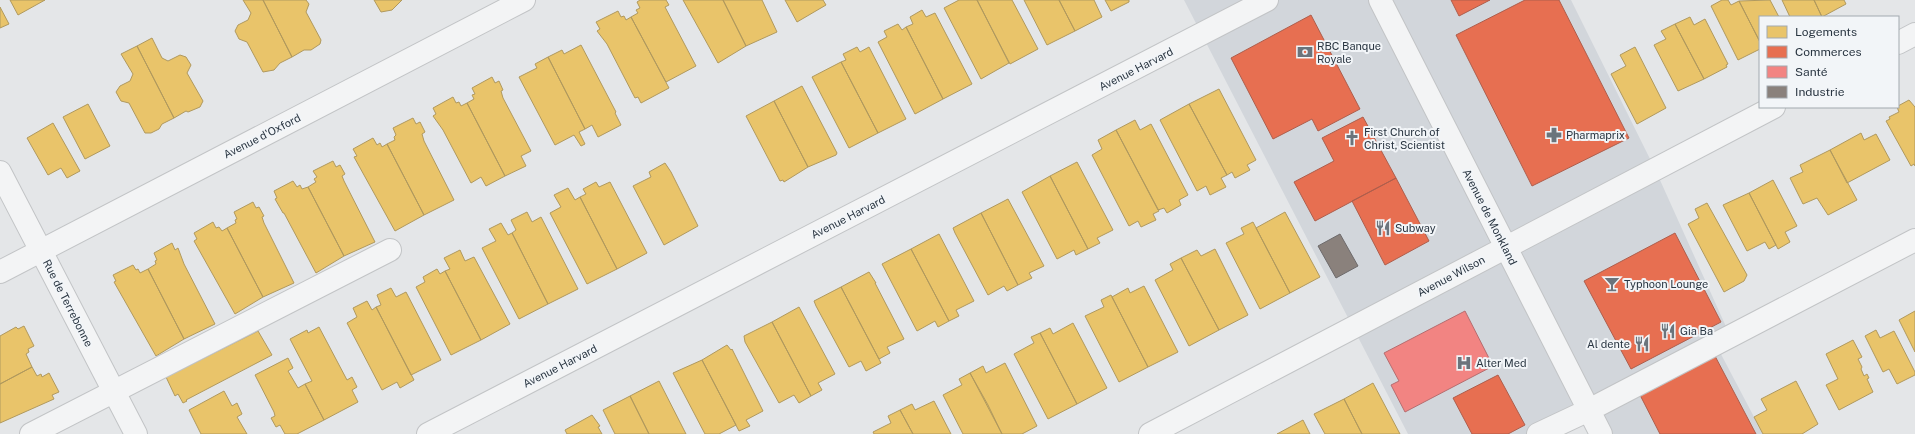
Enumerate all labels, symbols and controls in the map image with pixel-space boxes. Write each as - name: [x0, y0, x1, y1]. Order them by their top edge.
- legend: [1759, 16, 1899, 108]
- text: Logements: [1795, 25, 1857, 39]
- place label: RBC Banque Royale: [1317, 40, 1381, 65]
- bank icon: RBC Banque Royale: [1296, 43, 1314, 61]
- street label: Avenue Harvard: [1097, 45, 1175, 93]
- text: Commerces: [1795, 45, 1862, 59]
- text: Santé: [1795, 65, 1828, 79]
- text: Industrie: [1795, 85, 1845, 99]
- street label: Avenue d'Oxford: [221, 111, 303, 161]
- place label: First Church of Christ, Scientist: [1364, 126, 1445, 151]
- pharmacy icon: Pharmaprix: [1545, 126, 1563, 144]
- church icon: First Church of Christ, Scientist: [1343, 129, 1361, 147]
- place label: Pharmaprix: [1566, 129, 1625, 141]
- street label: Avenue de Monkland: [1461, 167, 1519, 267]
- street label: Avenue Harvard: [809, 193, 887, 241]
- restaurant icon: Subway: [1374, 219, 1392, 237]
- place label: Subway: [1395, 222, 1436, 234]
- street label: Avenue Wilson: [1415, 253, 1487, 299]
- street label: Rue de Terrebonne: [41, 257, 95, 349]
- bar icon: Typhoon Lounge: [1603, 275, 1621, 293]
- place label: Typhoon Lounge: [1624, 278, 1708, 290]
- restaurant icon: Gia Ba: [1659, 322, 1677, 340]
- place label: Gia Ba: [1680, 325, 1713, 337]
- restaurant icon: Al dente: [1633, 335, 1651, 353]
- place label: Al dente: [1587, 338, 1630, 350]
- street label: Avenue Harvard: [521, 342, 599, 390]
- hospital icon: Alter Med: [1455, 354, 1473, 372]
- place label: Alter Med: [1476, 357, 1527, 369]

